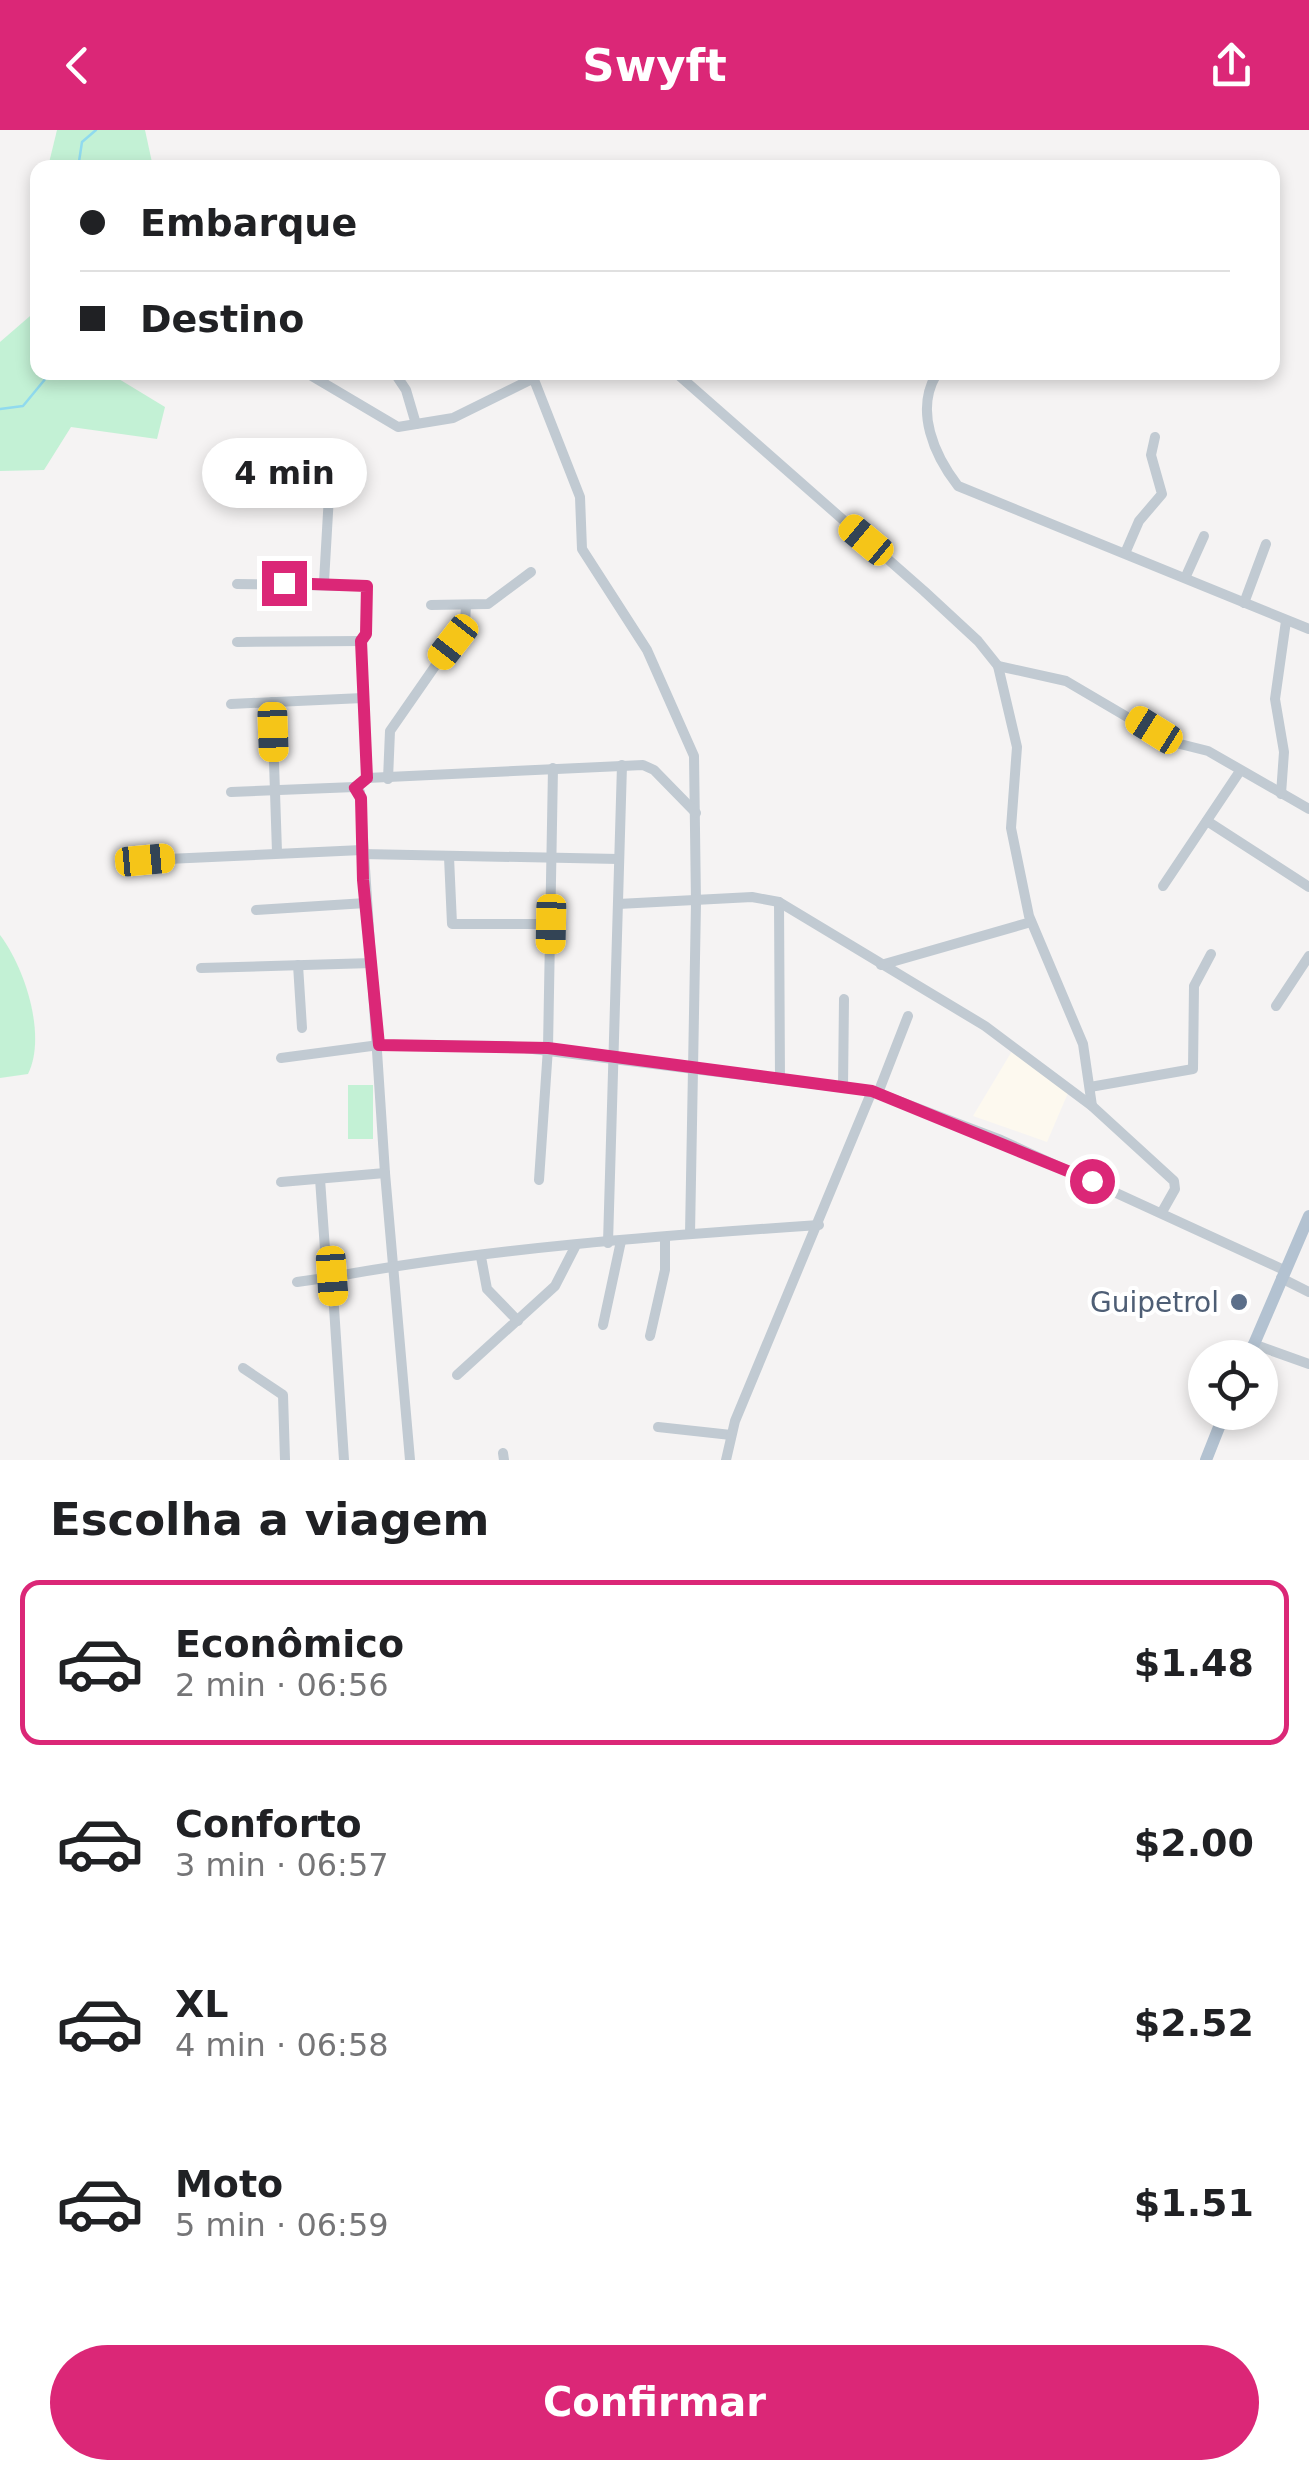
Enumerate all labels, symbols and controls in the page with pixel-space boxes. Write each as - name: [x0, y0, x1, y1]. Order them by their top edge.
- icon: back: [50, 38, 105, 93]
- icon: share: [1204, 38, 1259, 93]
- text: Swyft: [582, 39, 727, 92]
- text: Embarque: [140, 201, 357, 245]
- text: Destino: [140, 297, 304, 341]
- callout: 4 min: [202, 438, 366, 508]
- text: 4 min: [234, 454, 335, 492]
- car: [833, 509, 899, 571]
- route end: [262, 561, 307, 606]
- car: [423, 609, 483, 675]
- car: [257, 701, 289, 763]
- car: [1121, 701, 1187, 759]
- car: [114, 842, 176, 878]
- car: [535, 894, 567, 954]
- route start: [1070, 1159, 1115, 1204]
- car: [315, 1245, 349, 1307]
- place label: Guipetrol: [1090, 1286, 1219, 1319]
- marker: Guipetrol: [1228, 1291, 1250, 1313]
- map controls: [1188, 1340, 1278, 1430]
- button: locate: [1188, 1340, 1278, 1430]
- text: Escolha a viagem: [50, 1493, 489, 1546]
- icon: car: [55, 1618, 145, 1708]
- text: Econômico: [175, 1622, 404, 1666]
- text: $1.48: [1134, 1641, 1254, 1685]
- text: 2 min · 06:56: [175, 1666, 389, 1704]
- icon: car: [55, 1798, 145, 1888]
- text: Conforto: [175, 1802, 362, 1846]
- text: $2.00: [1134, 1821, 1254, 1865]
- text: 3 min · 06:57: [175, 1846, 389, 1884]
- icon: car: [55, 1978, 145, 2068]
- text: XL: [175, 1982, 229, 2026]
- text: $2.52: [1134, 2001, 1254, 2045]
- text: 4 min · 06:58: [175, 2026, 389, 2064]
- icon: car: [55, 2158, 145, 2248]
- text: Moto: [175, 2162, 283, 2206]
- text: $1.51: [1134, 2181, 1254, 2225]
- text: 5 min · 06:59: [175, 2206, 389, 2244]
- button: Confirmar: [50, 2345, 1259, 2460]

